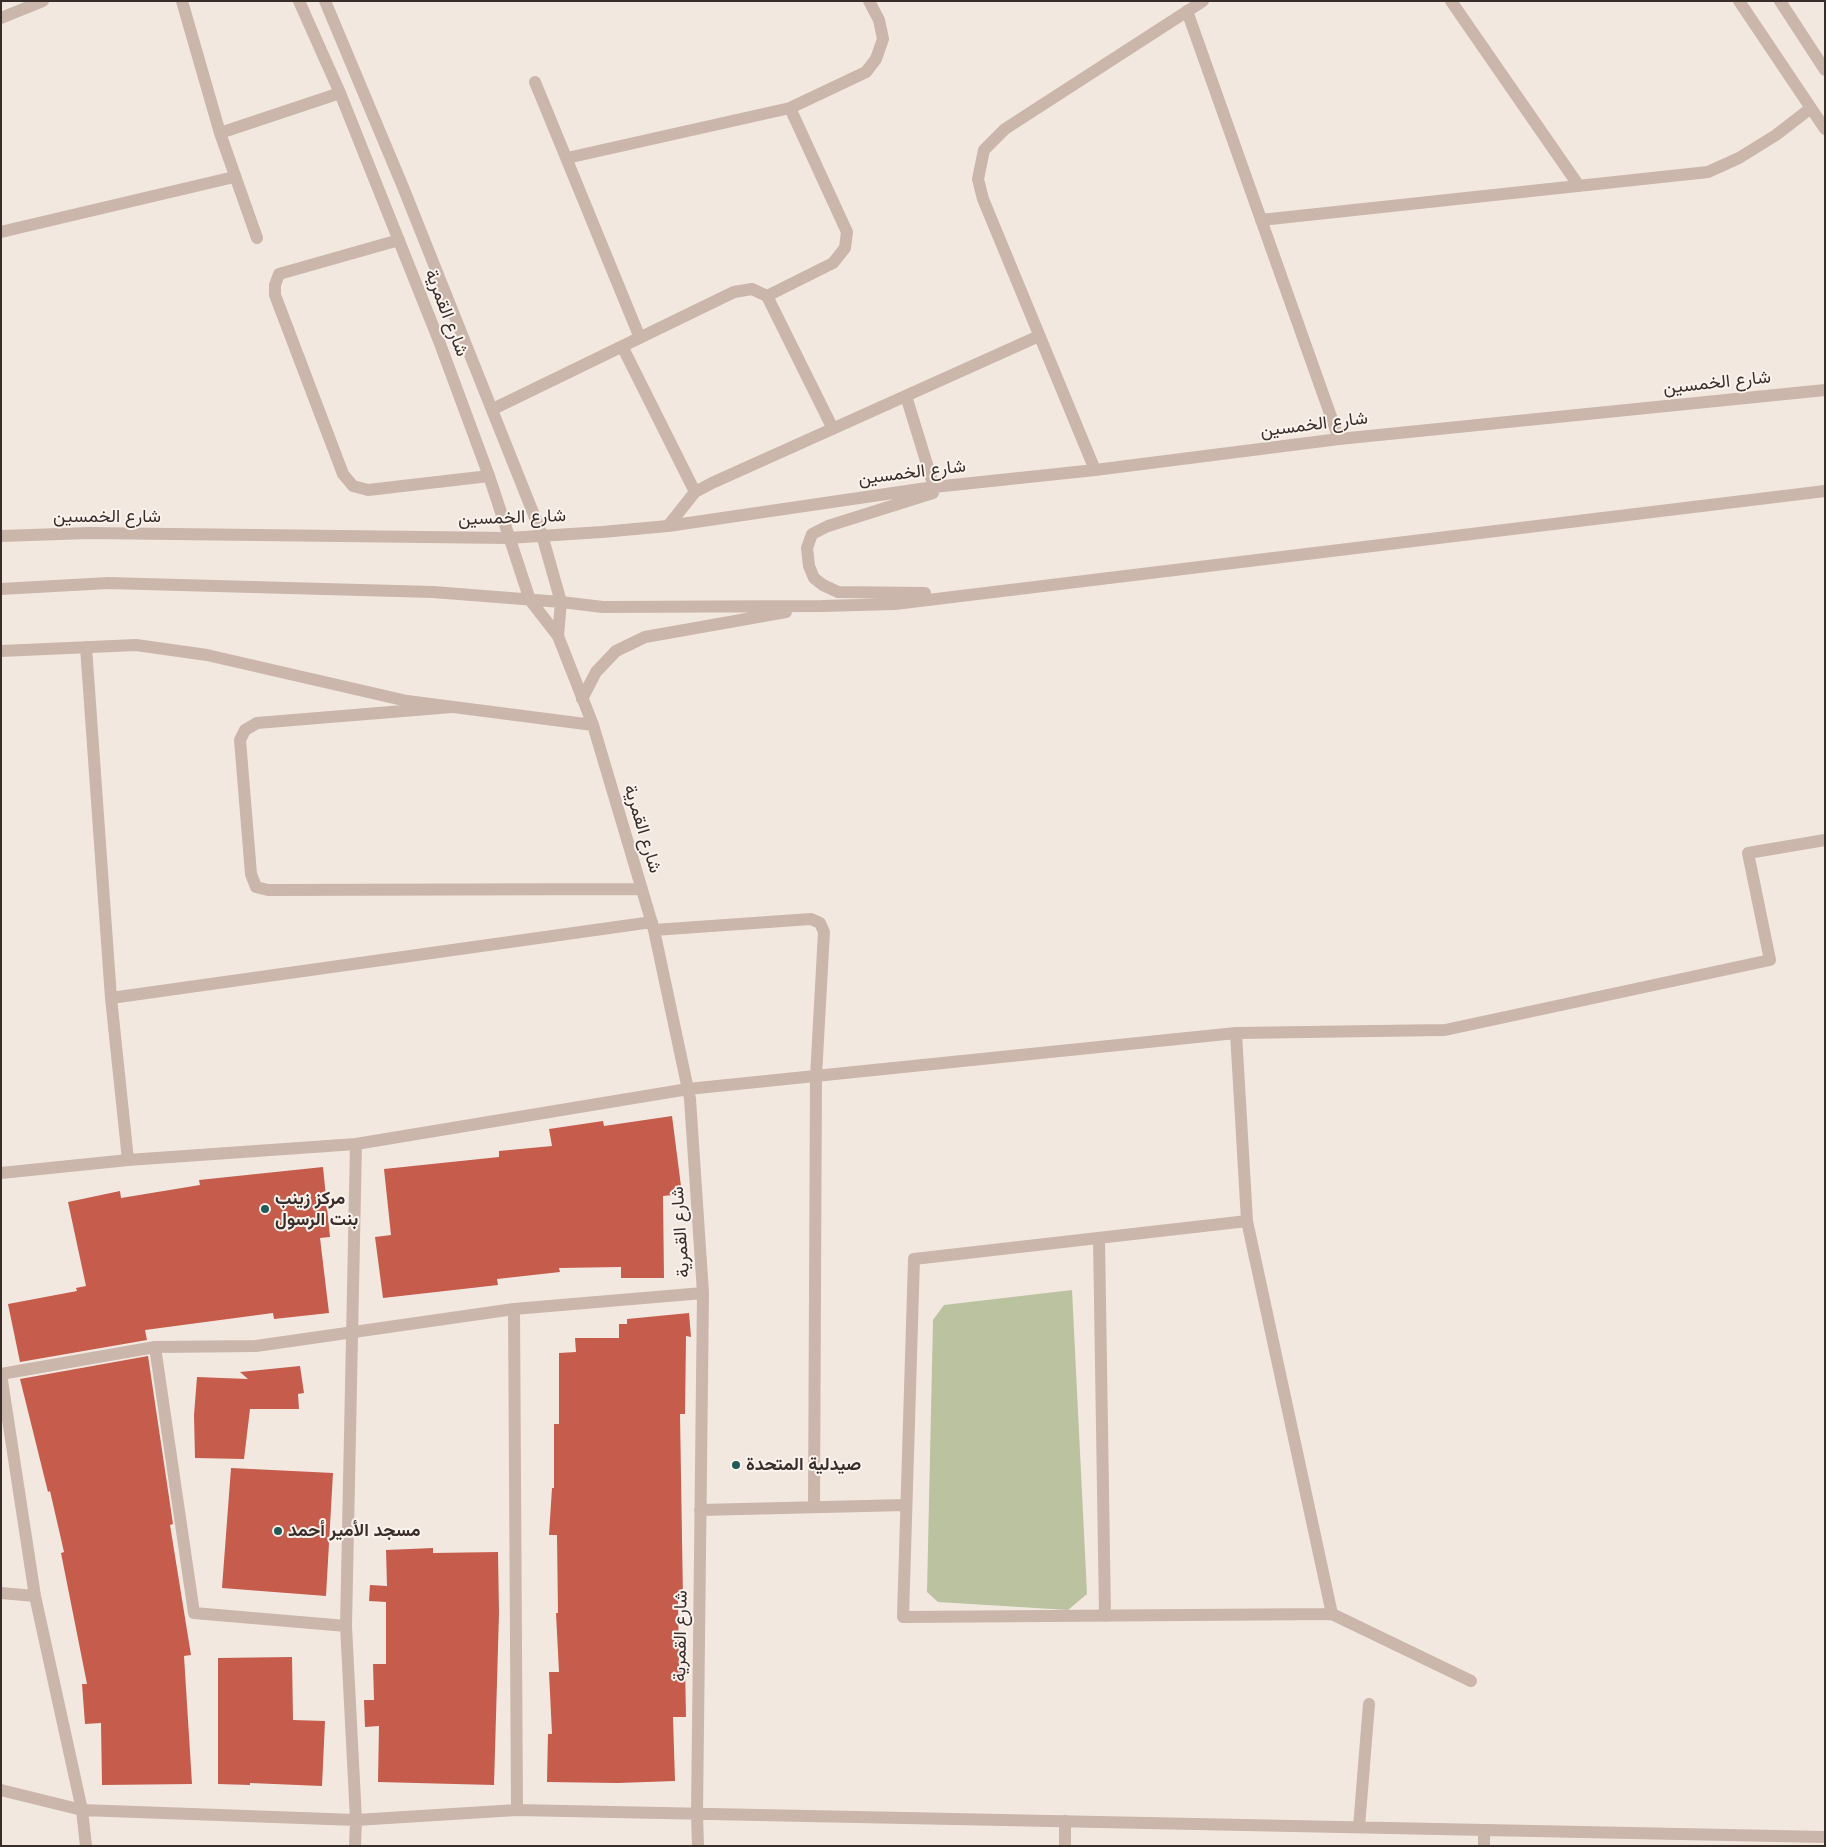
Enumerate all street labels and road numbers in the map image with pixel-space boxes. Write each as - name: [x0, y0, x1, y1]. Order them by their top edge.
- street label: شارع القمرية: [420, 266, 472, 360]
- street label: شارع الخمسين: [1662, 367, 1772, 399]
- street label: شارع الخمسين: [1259, 408, 1369, 442]
- street label: شارع الخمسين: [857, 456, 967, 490]
- street label: شارع الخمسين: [458, 505, 566, 531]
- street label: شارع الخمسين: [53, 506, 161, 528]
- street label: شارع القمرية: [618, 782, 666, 876]
- street label: شارع القمرية: [667, 1186, 695, 1278]
- street label: شارع القمرية: [669, 1590, 693, 1682]

